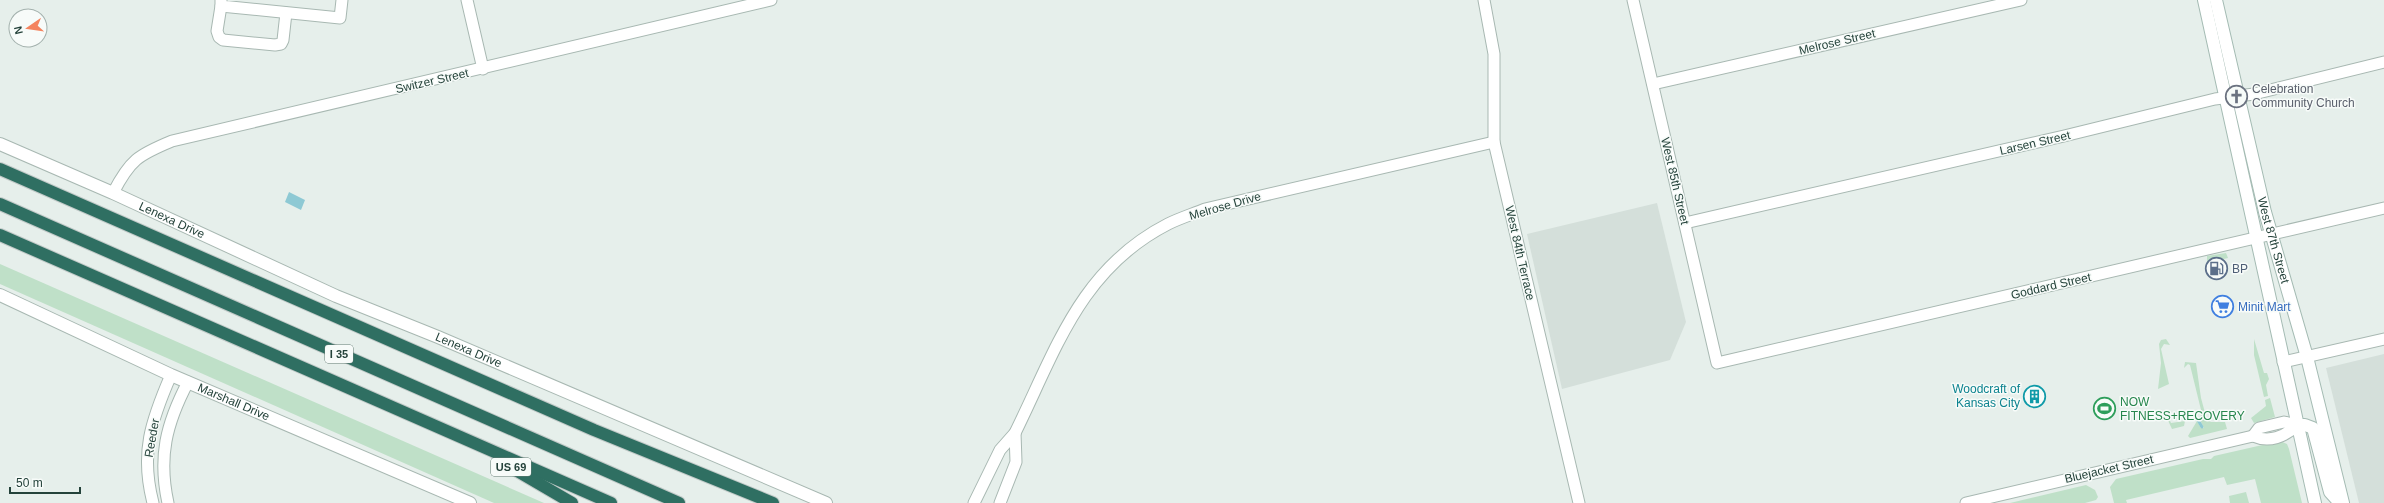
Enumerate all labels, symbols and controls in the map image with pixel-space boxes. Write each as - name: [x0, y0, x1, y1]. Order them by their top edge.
- north arrow: [8, 8, 48, 48]
- text: N: [12, 25, 25, 35]
- street label: Melrose Street: [1797, 26, 1877, 58]
- street label: Switzer Street: [394, 66, 471, 96]
- place label: Celebration Community Church: [2252, 82, 2355, 110]
- church icon: Celebration Community Church: [2224, 83, 2250, 109]
- street label: Larsen Street: [1998, 128, 2072, 158]
- street label: West 85th Street: [1658, 136, 1692, 227]
- street label: Melrose Drive: [1187, 189, 1263, 223]
- street label: West 87th Street: [2255, 196, 2293, 286]
- street label: Lenexa Drive: [137, 199, 207, 242]
- street label: West 84th Terrace: [1502, 204, 1538, 302]
- fuel station icon: BP: [2204, 256, 2230, 282]
- place label: BP: [2232, 262, 2248, 276]
- street label: Goddard Street: [2009, 270, 2093, 302]
- supermarket icon: Minit Mart: [2209, 294, 2235, 320]
- place label: Minit Mart: [2238, 300, 2291, 314]
- street label: Lenexa Drive: [433, 330, 504, 371]
- road number: I 35: [325, 345, 353, 363]
- street label: Marshall Drive: [196, 380, 272, 424]
- place label: Woodcraft of Kansas City: [1952, 382, 2021, 410]
- building icon: Woodcraft of Kansas City: [2022, 383, 2048, 409]
- place label: NOW FITNESS+RECOVERY: [2120, 395, 2245, 423]
- sports icon: NOW FITNESS+RECOVERY: [2092, 396, 2118, 422]
- street label: Reeder: [142, 417, 162, 459]
- street label: Bluejacket Street: [2063, 452, 2155, 486]
- road number: US 69: [491, 458, 531, 476]
- scale bar: [10, 469, 80, 495]
- text: 50 m: [16, 476, 43, 490]

